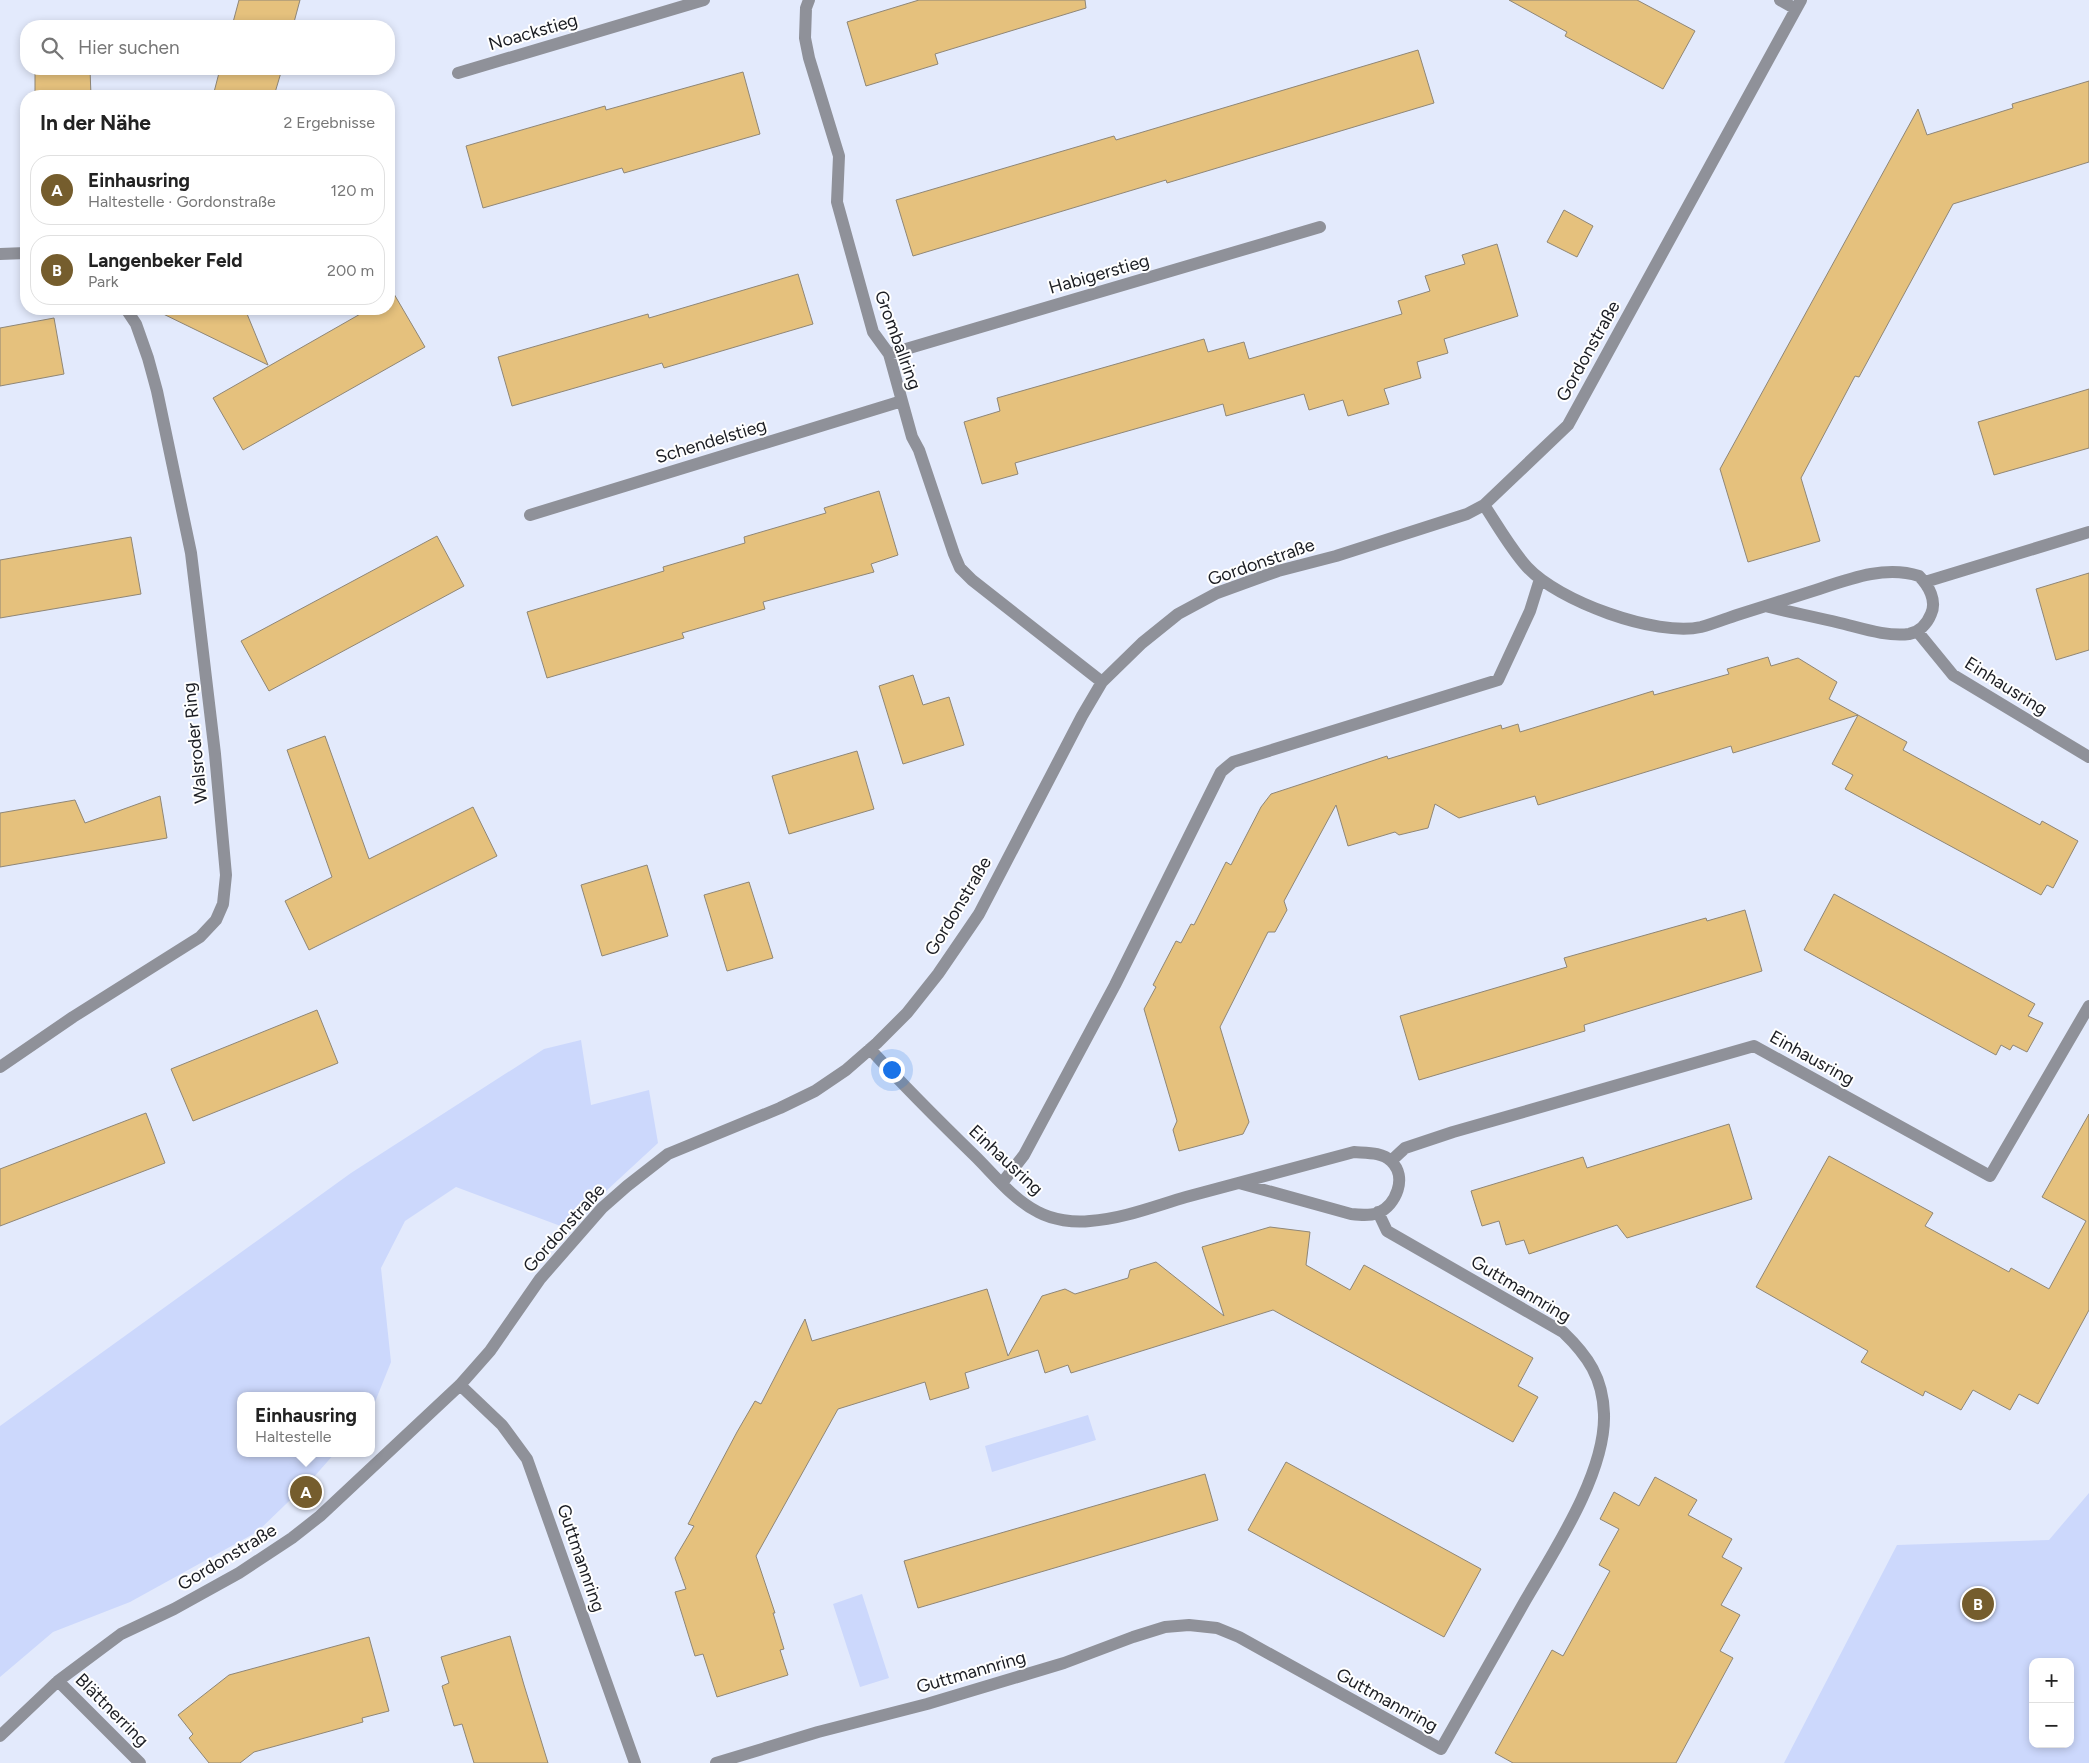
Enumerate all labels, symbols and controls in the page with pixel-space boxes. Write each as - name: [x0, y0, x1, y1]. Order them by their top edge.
- street label: Noackstieg: [486, 9, 580, 55]
- search box: [20, 20, 395, 75]
- icon: search: [38, 34, 66, 62]
- text: Hier suchen: [78, 36, 179, 59]
- text: In der Nähe: [40, 110, 151, 135]
- text: 2 Ergebnisse: [283, 113, 375, 132]
- text: Einhausring: [88, 169, 190, 192]
- text: A: [51, 181, 63, 200]
- text: 120 m: [331, 181, 374, 200]
- text: Haltestelle · Gordonstraße: [88, 192, 276, 211]
- text: Langenbeker Feld: [88, 249, 243, 272]
- street label: Habigerstieg: [1046, 249, 1152, 299]
- text: B: [52, 261, 62, 280]
- text: 200 m: [327, 261, 374, 280]
- text: Park: [88, 272, 118, 291]
- street label: Gromballring: [870, 287, 926, 393]
- street label: Gordonstraße: [1551, 297, 1625, 405]
- street label: Schendelstieg: [653, 414, 769, 468]
- street label: Gordonstraße: [1205, 533, 1318, 591]
- street label: Einhausring: [1961, 652, 2051, 720]
- street label: Walsroder Ring: [178, 681, 212, 805]
- street label: Gordonstraße: [920, 852, 996, 960]
- street label: Einhausring: [1766, 1026, 1858, 1090]
- your location: [879, 1057, 905, 1083]
- street label: Einhausring: [964, 1120, 1048, 1200]
- street label: Gordonstraße: [518, 1179, 610, 1277]
- street label: Guttmannring: [1467, 1251, 1575, 1327]
- popup: [237, 1392, 375, 1457]
- text: Einhausring: [255, 1404, 357, 1427]
- text: Haltestelle: [255, 1427, 331, 1446]
- pin: A: [290, 1473, 322, 1511]
- street label: Guttmannring: [552, 1501, 610, 1615]
- street label: Gordonstraße: [173, 1519, 281, 1595]
- pin: B: [1962, 1585, 1994, 1623]
- street label: Guttmannring: [914, 1646, 1028, 1698]
- map controls: [2029, 1658, 2074, 1748]
- button: +: [2029, 1658, 2074, 1703]
- street label: Guttmannring: [1332, 1663, 1442, 1737]
- street label: Blättnerring: [71, 1669, 153, 1751]
- button: −: [2029, 1703, 2074, 1748]

